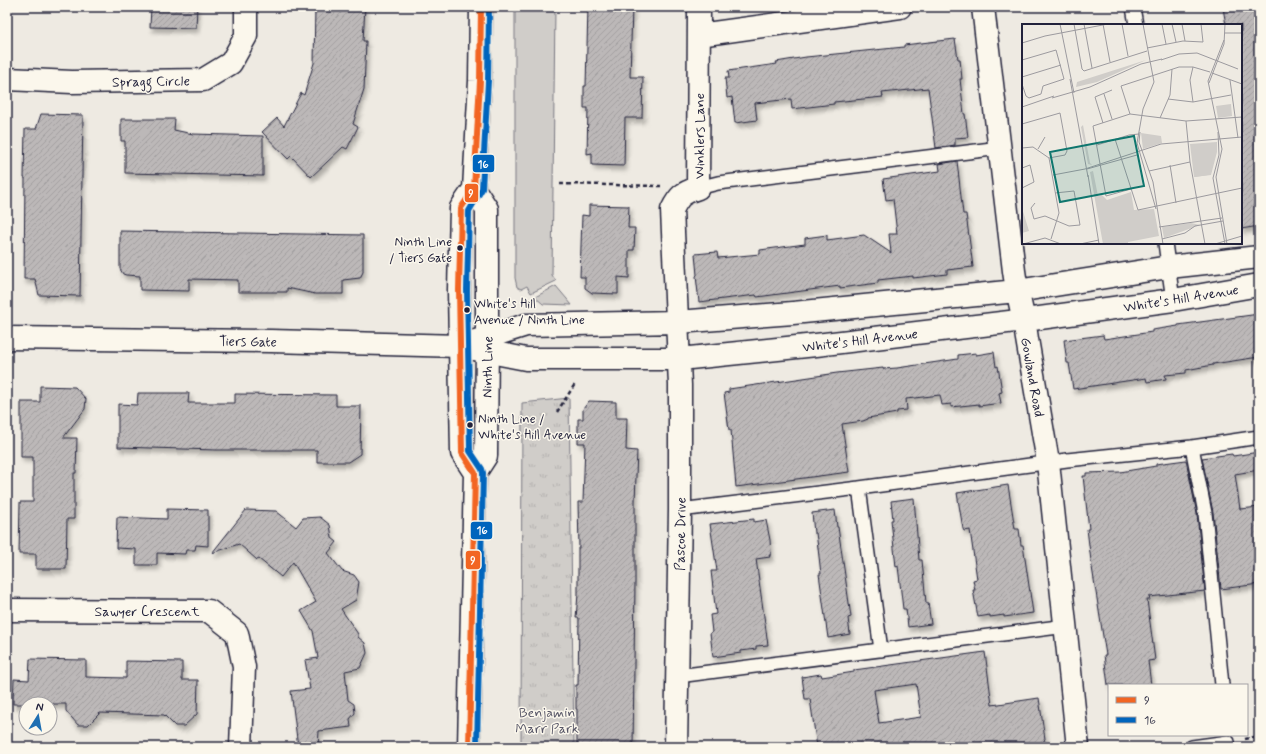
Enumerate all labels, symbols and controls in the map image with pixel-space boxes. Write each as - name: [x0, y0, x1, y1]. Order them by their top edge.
- inset map: [1022, 24, 1242, 244]
- street label: Spragg Circle: [112, 72, 190, 94]
- street label: Winklers Lane: [691, 93, 709, 179]
- line badge: 16: [472, 154, 495, 173]
- text: 16: [478, 158, 489, 172]
- line badge: 9: [464, 183, 479, 203]
- text: 9: [468, 187, 474, 201]
- place label: Ninth Line / Tiers Gate: [389, 234, 452, 267]
- marker: Ninth Line / Tiers Gate: [455, 243, 465, 253]
- street label: White's Hill Avenue: [1122, 281, 1240, 317]
- place label: White's Hill Avenue / Ninth Line: [474, 296, 585, 329]
- marker: White's Hill Avenue / Ninth Line: [462, 305, 472, 315]
- street label: White's Hill Avenue: [801, 325, 919, 357]
- street label: Tiers Gate: [219, 332, 277, 352]
- street label: Ninth Line: [478, 336, 498, 398]
- street label: Gowland Road: [1016, 336, 1048, 418]
- place label: Ninth Line / White's Hill Avenue: [478, 411, 586, 444]
- marker: Ninth Line / White's Hill Avenue: [465, 420, 475, 430]
- street label: Pascoe Drive: [671, 497, 691, 571]
- line badge: 16: [470, 521, 493, 540]
- text: 16: [477, 524, 488, 538]
- line badge: 9: [465, 550, 481, 570]
- text: 9: [470, 554, 476, 568]
- street label: Sawyer Crescent: [95, 603, 200, 621]
- legend: [1108, 684, 1248, 736]
- text: 9: [1144, 693, 1150, 709]
- north arrow: [18, 696, 58, 736]
- text: N: [35, 700, 45, 715]
- park label: Benjamin Marr Park: [515, 704, 579, 738]
- text: 16: [1144, 713, 1156, 729]

